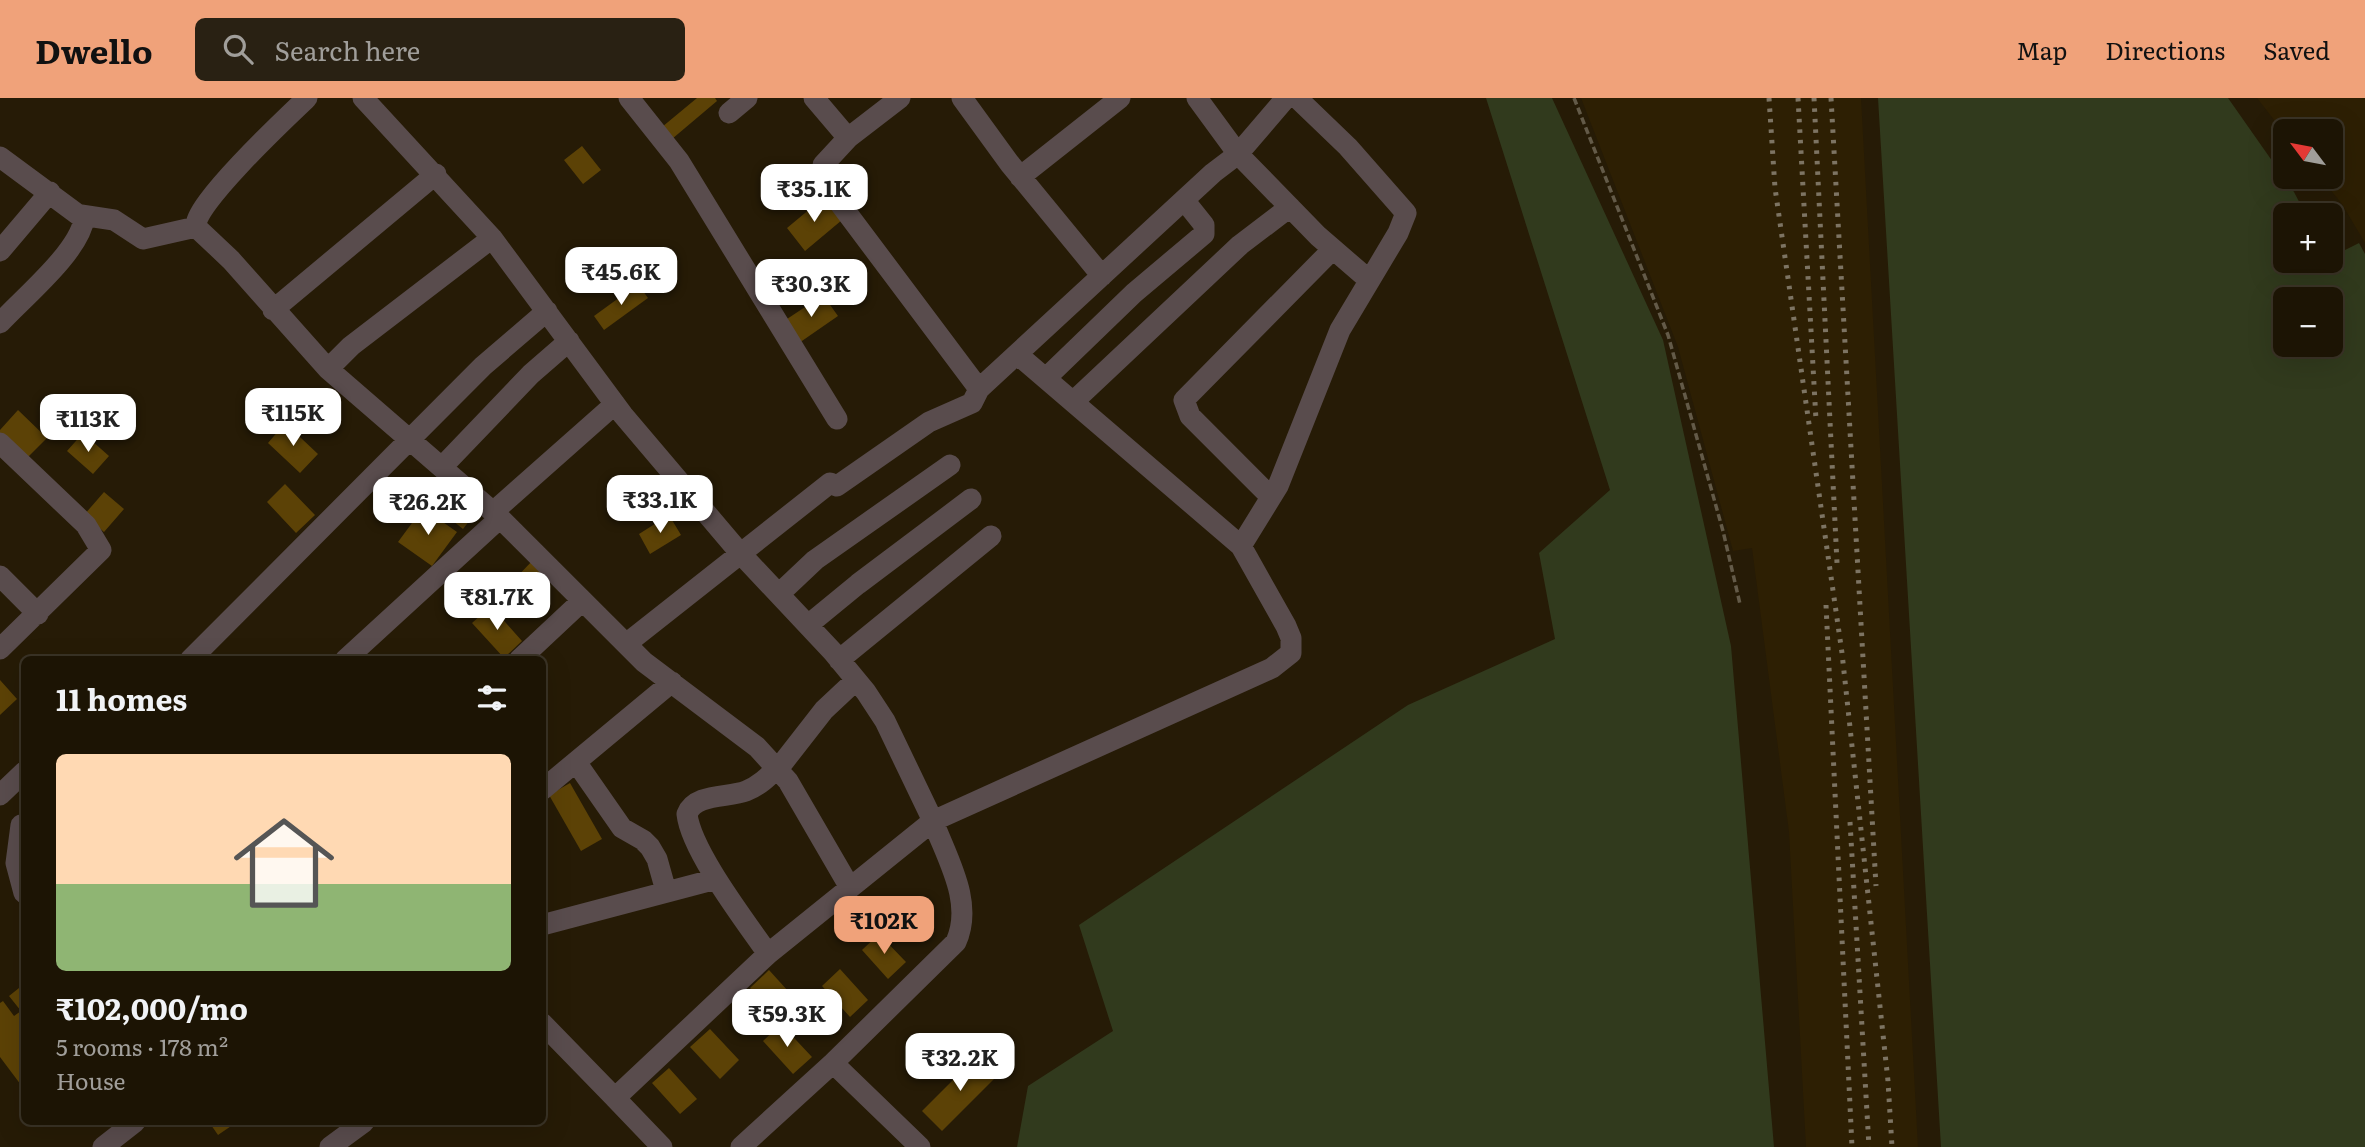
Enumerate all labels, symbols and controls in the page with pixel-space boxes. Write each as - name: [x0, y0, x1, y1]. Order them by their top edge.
- search box: [195, 18, 685, 81]
- text: Dwello: [35, 25, 153, 74]
- icon: search: [219, 30, 257, 68]
- text: Search here: [275, 30, 420, 69]
- text: Map: [2016, 32, 2067, 67]
- text: Directions: [2105, 32, 2225, 67]
- text: Saved: [2263, 32, 2330, 67]
- north arrow: [2273, 119, 2343, 189]
- map controls: [2273, 119, 2343, 357]
- pin: ₹35.1K: [757, 164, 871, 224]
- text: ₹35.1K: [777, 170, 851, 204]
- button: +: [2273, 203, 2343, 273]
- pin: ₹45.6K: [564, 248, 678, 307]
- text: ₹45.6K: [581, 253, 661, 287]
- pin: ₹30.3K: [754, 260, 868, 319]
- text: ₹30.3K: [771, 265, 851, 299]
- button: −: [2273, 287, 2343, 357]
- pin: ₹115K: [244, 388, 342, 448]
- pin: ₹113K: [39, 394, 137, 454]
- text: ₹115K: [261, 394, 325, 428]
- text: ₹113K: [56, 400, 120, 434]
- pin: ₹33.1K: [603, 476, 717, 535]
- pin: ₹26.2K: [371, 478, 485, 537]
- text: ₹33.1K: [623, 481, 697, 515]
- text: ₹26.2K: [389, 483, 467, 517]
- pin: ₹81.7K: [440, 573, 554, 632]
- text: ₹81.7K: [460, 578, 534, 612]
- text: 11 homes: [56, 676, 187, 720]
- icon: filters: [473, 679, 511, 717]
- icon: home: [221, 800, 347, 926]
- pin: ₹102K: [835, 896, 933, 956]
- text: ₹102K: [850, 902, 918, 936]
- text: ₹102,000/mo: [56, 985, 248, 1029]
- pin: ₹59.3K: [730, 990, 844, 1049]
- text: ₹59.3K: [748, 995, 826, 1029]
- text: 5 rooms · 178 m²: [56, 1029, 228, 1063]
- pin: ₹32.2K: [903, 1034, 1017, 1093]
- text: ₹32.2K: [922, 1039, 998, 1073]
- text: House: [56, 1063, 125, 1097]

